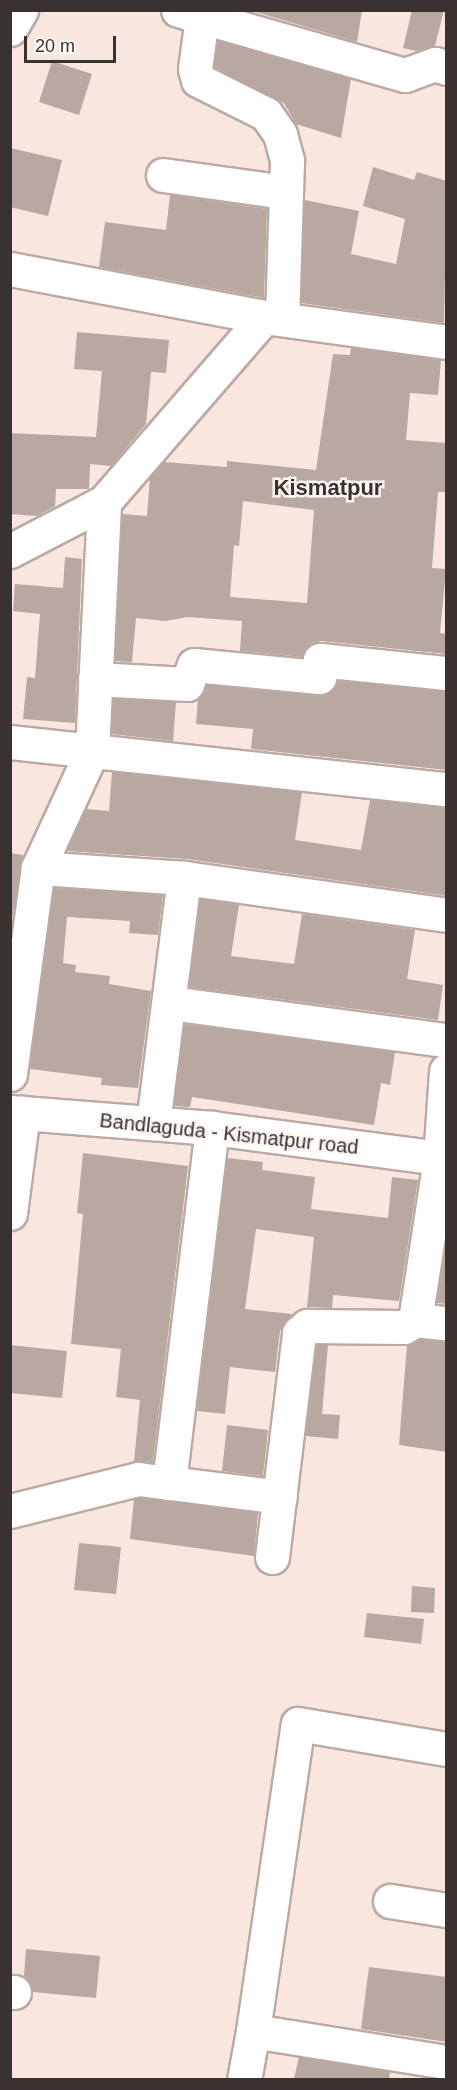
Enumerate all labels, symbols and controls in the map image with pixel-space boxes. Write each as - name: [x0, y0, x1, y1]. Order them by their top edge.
- scale bar: [27, 24, 118, 62]
- text: 20 m: [35, 36, 75, 56]
- district label: Kismatpur: [274, 475, 382, 501]
- street label: Bandlaguda - Kismatpur road: [98, 1108, 360, 1160]

